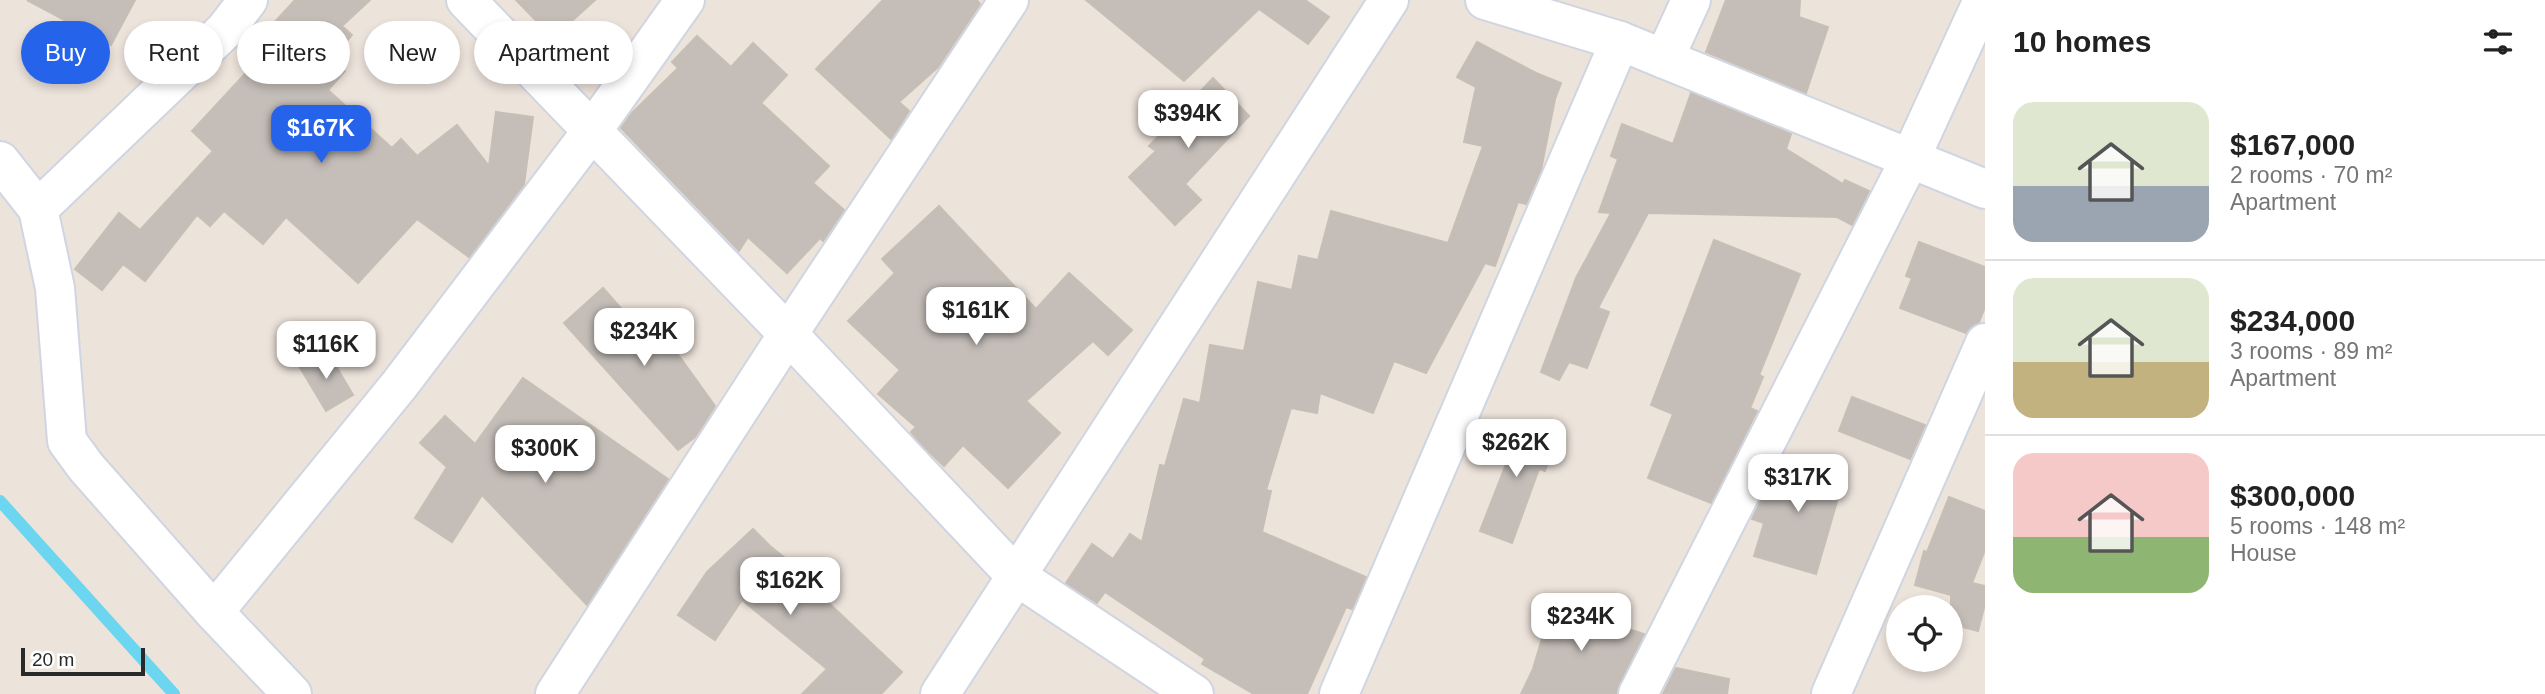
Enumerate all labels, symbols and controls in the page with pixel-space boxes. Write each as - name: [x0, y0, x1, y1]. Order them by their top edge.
- chip: Buy: [21, 21, 110, 84]
- chip: Rent: [124, 21, 223, 84]
- chip: Filters: [237, 21, 350, 84]
- chip: New: [364, 21, 460, 84]
- chip: Apartment: [474, 21, 633, 84]
- icon: filters: [2479, 23, 2517, 61]
- text: 10 homes: [2013, 25, 2151, 58]
- pin: $394K: [1139, 90, 1237, 150]
- text: $394K: [1154, 100, 1222, 126]
- pin: $167K: [272, 106, 370, 165]
- text: $167K: [287, 115, 355, 141]
- text: $167,000: [2230, 128, 2355, 161]
- icon: home: [2069, 130, 2153, 214]
- text: 2 rooms · 70 m²: [2230, 162, 2392, 188]
- text: Apartment: [2230, 189, 2336, 215]
- pin: $161K: [927, 288, 1025, 347]
- text: $161K: [942, 297, 1010, 323]
- text: $234,000: [2230, 304, 2355, 337]
- icon: home: [2069, 306, 2153, 390]
- pin: $234K: [595, 308, 693, 368]
- text: $234K: [610, 318, 678, 344]
- pin: $116K: [277, 322, 375, 381]
- text: $116K: [293, 331, 359, 357]
- text: 3 rooms · 89 m²: [2230, 338, 2392, 364]
- text: Apartment: [2230, 365, 2336, 391]
- pin: $262K: [1467, 420, 1565, 479]
- pin: $300K: [496, 426, 594, 485]
- text: $262K: [1482, 429, 1550, 455]
- text: $300K: [511, 435, 579, 461]
- pin: $317K: [1749, 454, 1847, 514]
- text: $317K: [1764, 464, 1832, 490]
- text: $300,000: [2230, 479, 2355, 512]
- icon: home: [2069, 481, 2153, 565]
- text: 5 rooms · 148 m²: [2230, 513, 2405, 539]
- text: House: [2230, 540, 2296, 566]
- pin: $162K: [741, 558, 839, 617]
- text: $162K: [756, 567, 824, 593]
- pin: $234K: [1532, 594, 1630, 653]
- map controls: [1886, 595, 1963, 672]
- button: locate: [1886, 595, 1963, 672]
- text: $234K: [1547, 603, 1615, 629]
- scale bar: [21, 645, 145, 677]
- text: 20 m: [32, 649, 74, 670]

